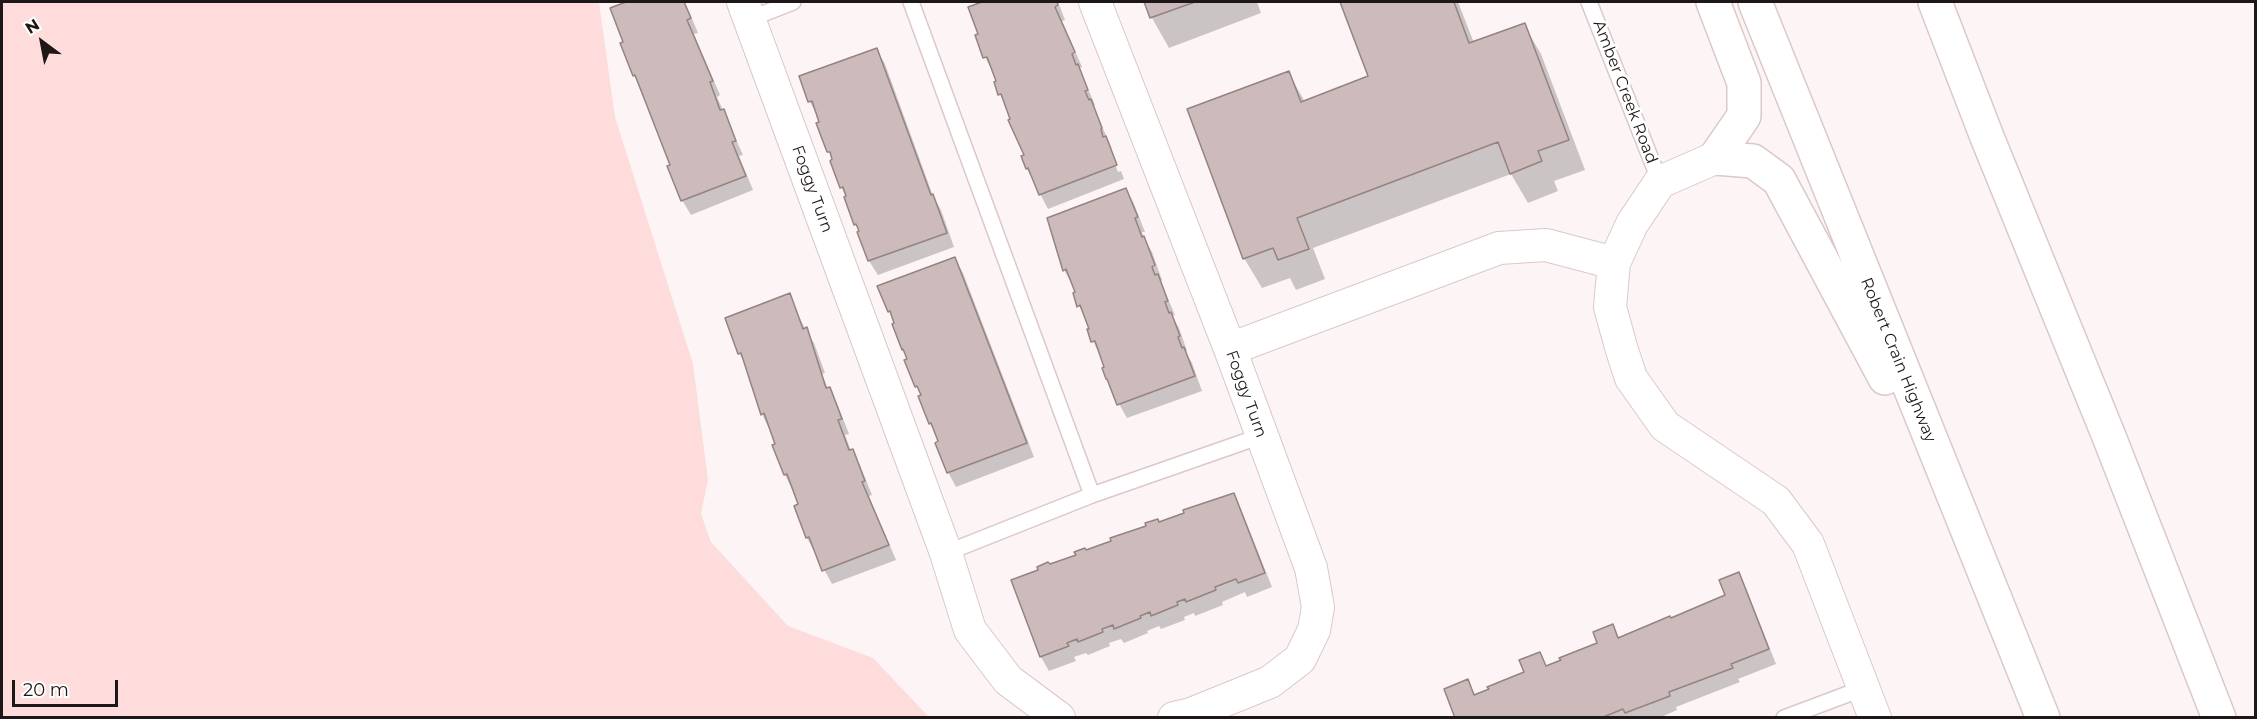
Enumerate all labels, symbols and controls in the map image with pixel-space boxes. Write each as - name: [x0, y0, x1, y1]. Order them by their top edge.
- north arrow: [12, 12, 72, 72]
- text: N: [22, 15, 43, 38]
- street label: Amber Creek Road: [1589, 18, 1661, 166]
- street label: Foggy Turn: [787, 143, 837, 235]
- street label: Robert Crain Highway: [1856, 275, 1940, 445]
- street label: Foggy Turn: [1221, 348, 1271, 440]
- scale bar: [15, 668, 122, 706]
- text: 20 m: [23, 679, 69, 701]

